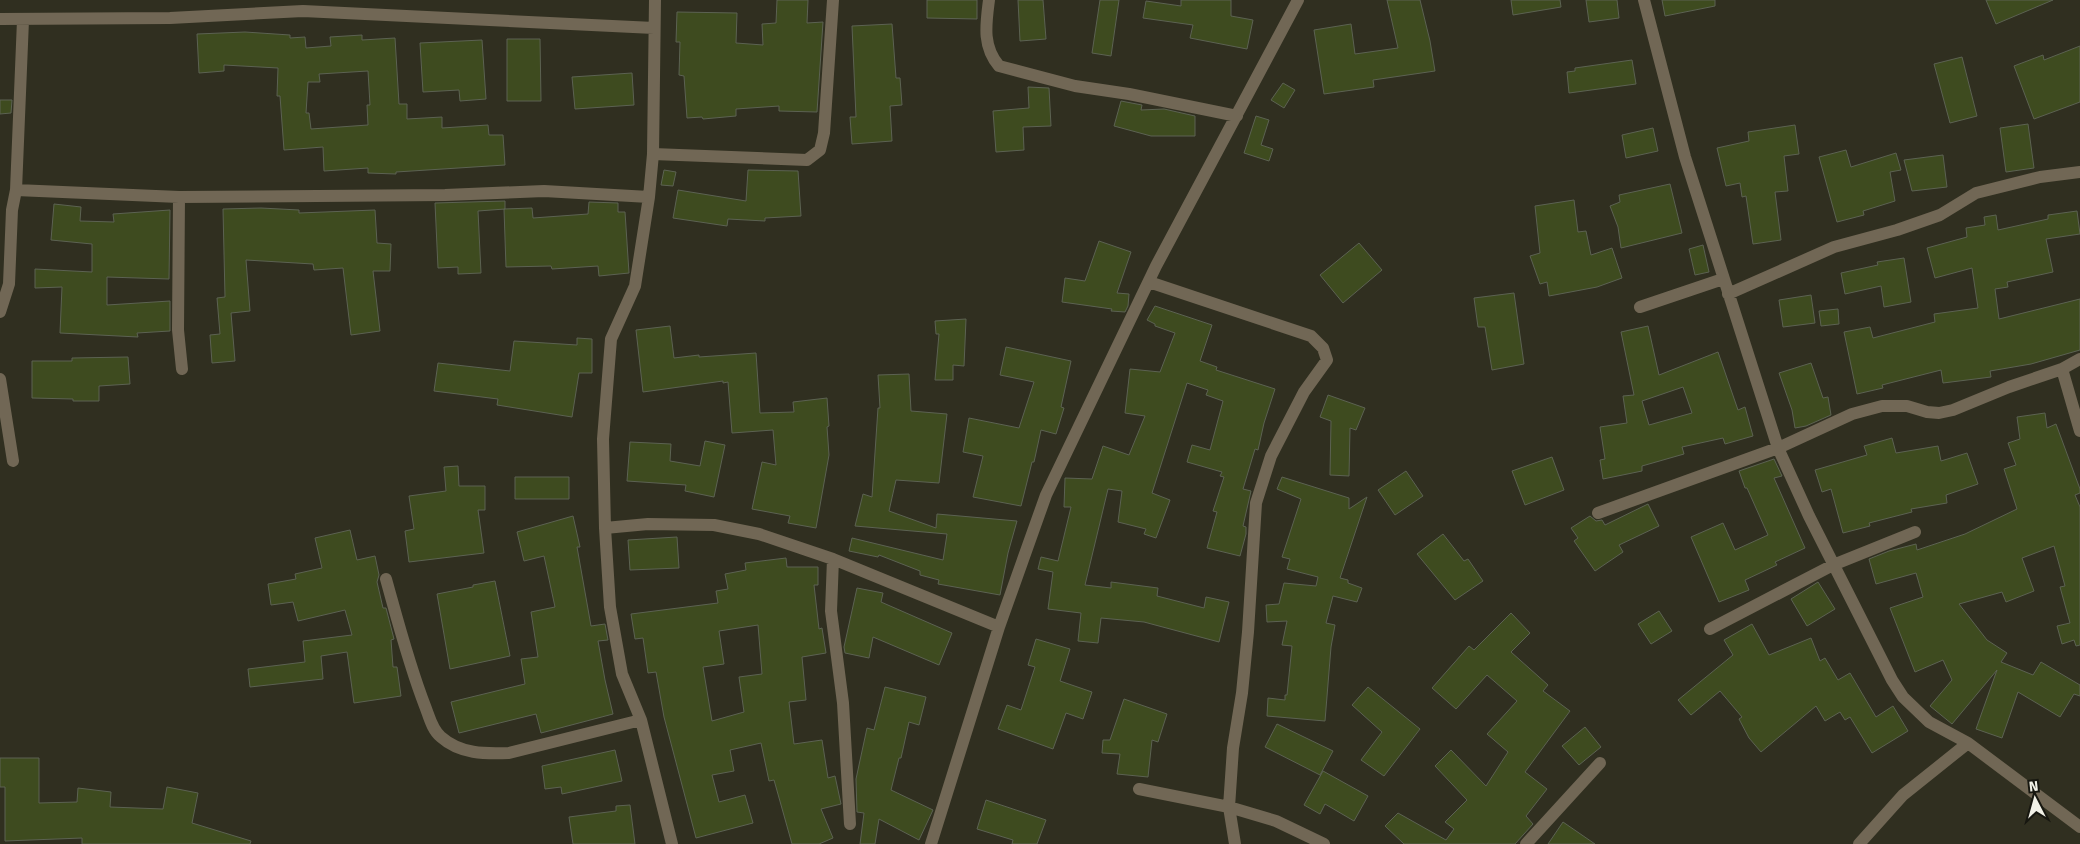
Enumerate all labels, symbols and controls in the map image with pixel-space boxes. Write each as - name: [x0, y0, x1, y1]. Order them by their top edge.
- north arrow: [2010, 774, 2060, 824]
- text: N: [2028, 778, 2039, 796]

